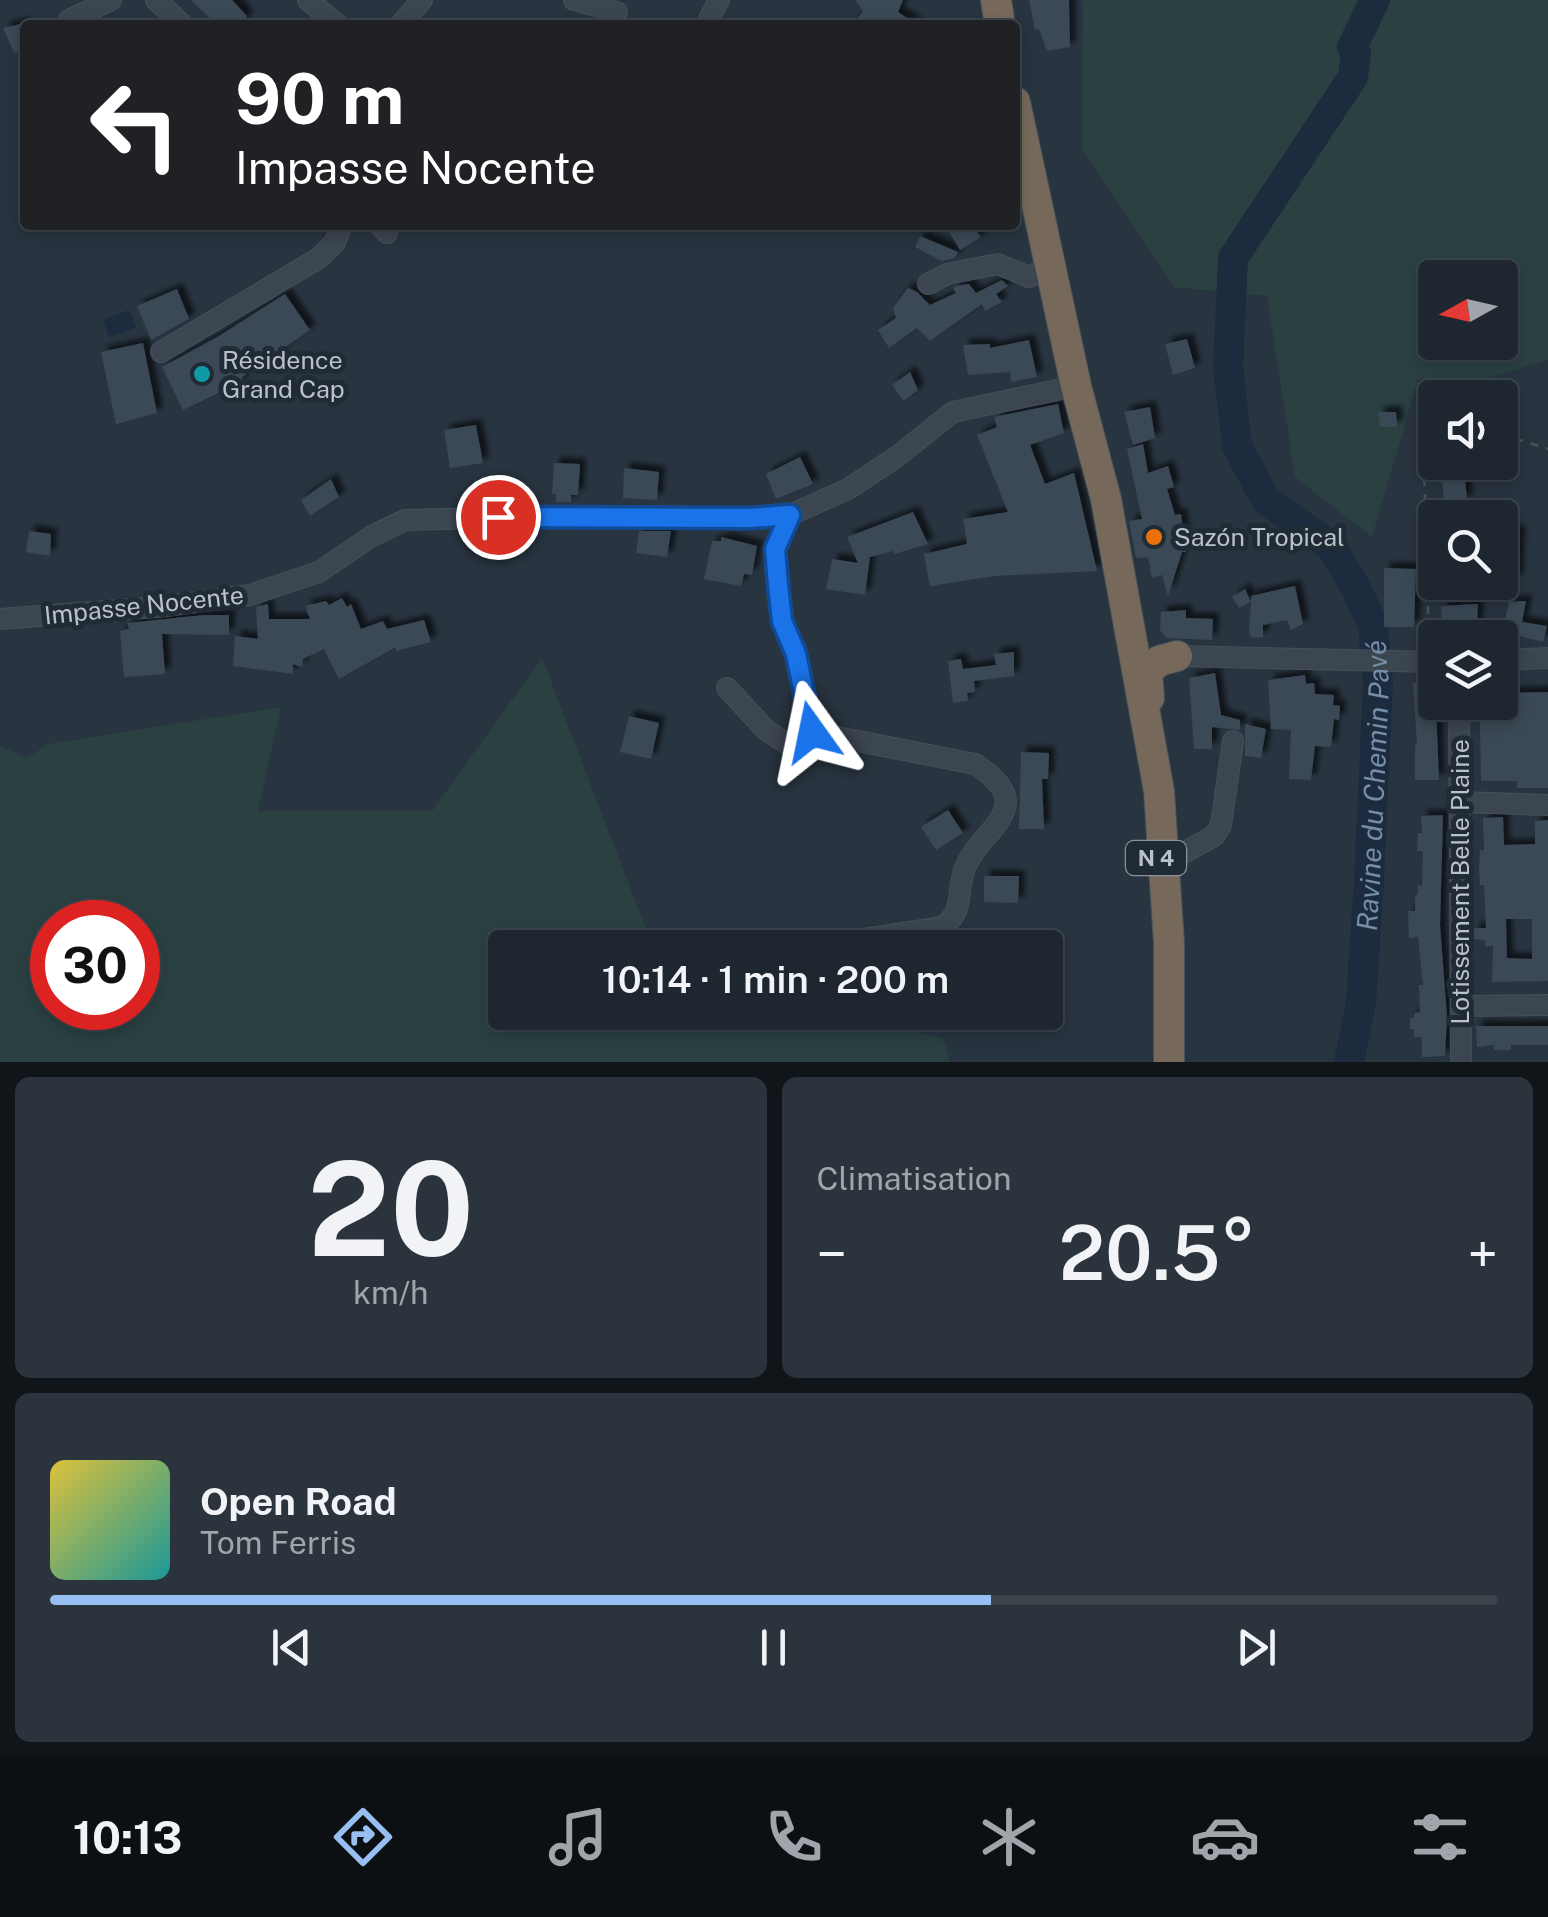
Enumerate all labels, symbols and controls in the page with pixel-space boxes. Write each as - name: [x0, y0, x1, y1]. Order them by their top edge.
- text: 90 m: [235, 57, 405, 140]
- icon: left: [70, 60, 200, 190]
- text: Impasse Nocente: [235, 141, 596, 194]
- north arrow: [1418, 260, 1518, 360]
- map controls: [1418, 260, 1518, 720]
- place label: Résidence Grand Cap: [222, 345, 345, 404]
- marker: Résidence Grand Cap: [191, 363, 213, 385]
- button: sound: [1418, 380, 1518, 480]
- pin: [456, 475, 541, 560]
- icon: arrive: [471, 490, 526, 545]
- button: search: [1418, 500, 1518, 600]
- place label: Sazón Tropical: [1174, 522, 1345, 552]
- marker: Sazón Tropical: [1143, 526, 1165, 548]
- street label: Impasse Nocente: [43, 580, 245, 630]
- button: layers: [1418, 620, 1518, 720]
- water label: Ravine du Chemin Pavé: [1349, 639, 1395, 932]
- position arrow: [760, 680, 864, 784]
- street label: Lotissement Belle Plaine: [1445, 739, 1475, 1025]
- road number: N 4: [1126, 841, 1186, 875]
- speed limit sign: 30: [30, 900, 160, 1030]
- text: 10:14 · 1 min · 200 m: [602, 957, 949, 1002]
- text: 20: [308, 1133, 474, 1285]
- text: Climatisation: [817, 1160, 1011, 1197]
- text: 20.5°: [1059, 1209, 1256, 1297]
- text: −: [817, 1222, 847, 1286]
- text: +: [1468, 1222, 1498, 1286]
- text: km/h: [353, 1274, 428, 1311]
- text: Open Road: [200, 1479, 397, 1524]
- text: Tom Ferris: [200, 1524, 356, 1561]
- icon: previous: [264, 1620, 319, 1675]
- icon: pause: [746, 1620, 801, 1675]
- icon: next: [1229, 1620, 1284, 1675]
- icon: directions: [328, 1802, 398, 1872]
- icon: music: [543, 1802, 613, 1872]
- icon: phone: [759, 1802, 829, 1872]
- icon: climate: [974, 1802, 1044, 1872]
- icon: car: [1190, 1802, 1260, 1872]
- icon: filters: [1405, 1802, 1475, 1872]
- text: 10:13: [73, 1811, 182, 1864]

